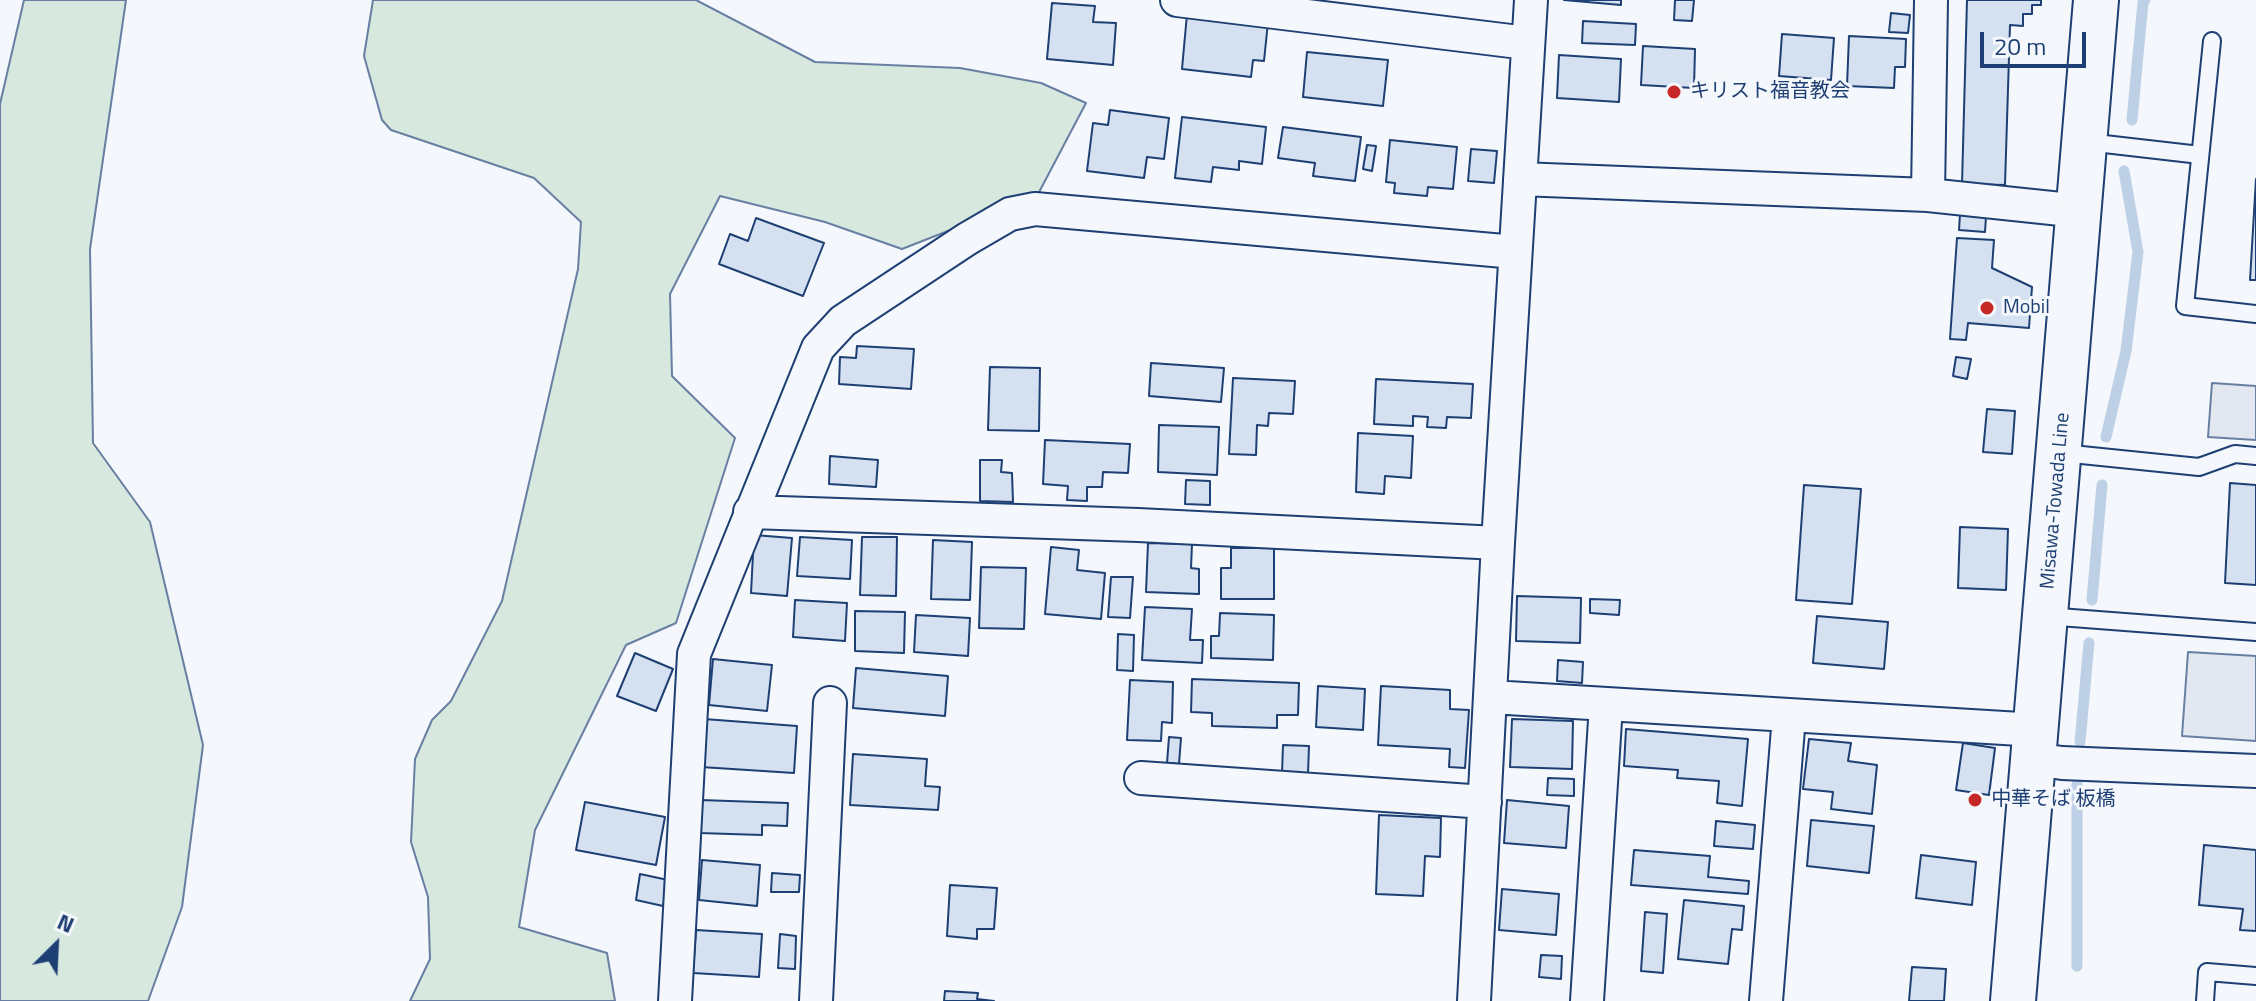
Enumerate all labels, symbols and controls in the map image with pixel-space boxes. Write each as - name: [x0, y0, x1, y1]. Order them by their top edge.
- scale bar: [1984, 16, 2090, 66]
- text: 20 m: [1994, 28, 2046, 64]
- place label: キリスト福音教会: [1690, 80, 1850, 104]
- marker: キリスト福音教会: [1665, 83, 1683, 101]
- place label: Mobil: [2003, 296, 2050, 320]
- marker: Mobil: [1978, 299, 1996, 317]
- street label: Misawa-Towada Line: [2036, 412, 2076, 590]
- place label: 中華そば 板橋: [1991, 788, 2115, 812]
- marker: 中華そば 板橋: [1966, 791, 1984, 809]
- text: N: [52, 904, 80, 942]
- north arrow: [16, 905, 96, 985]

